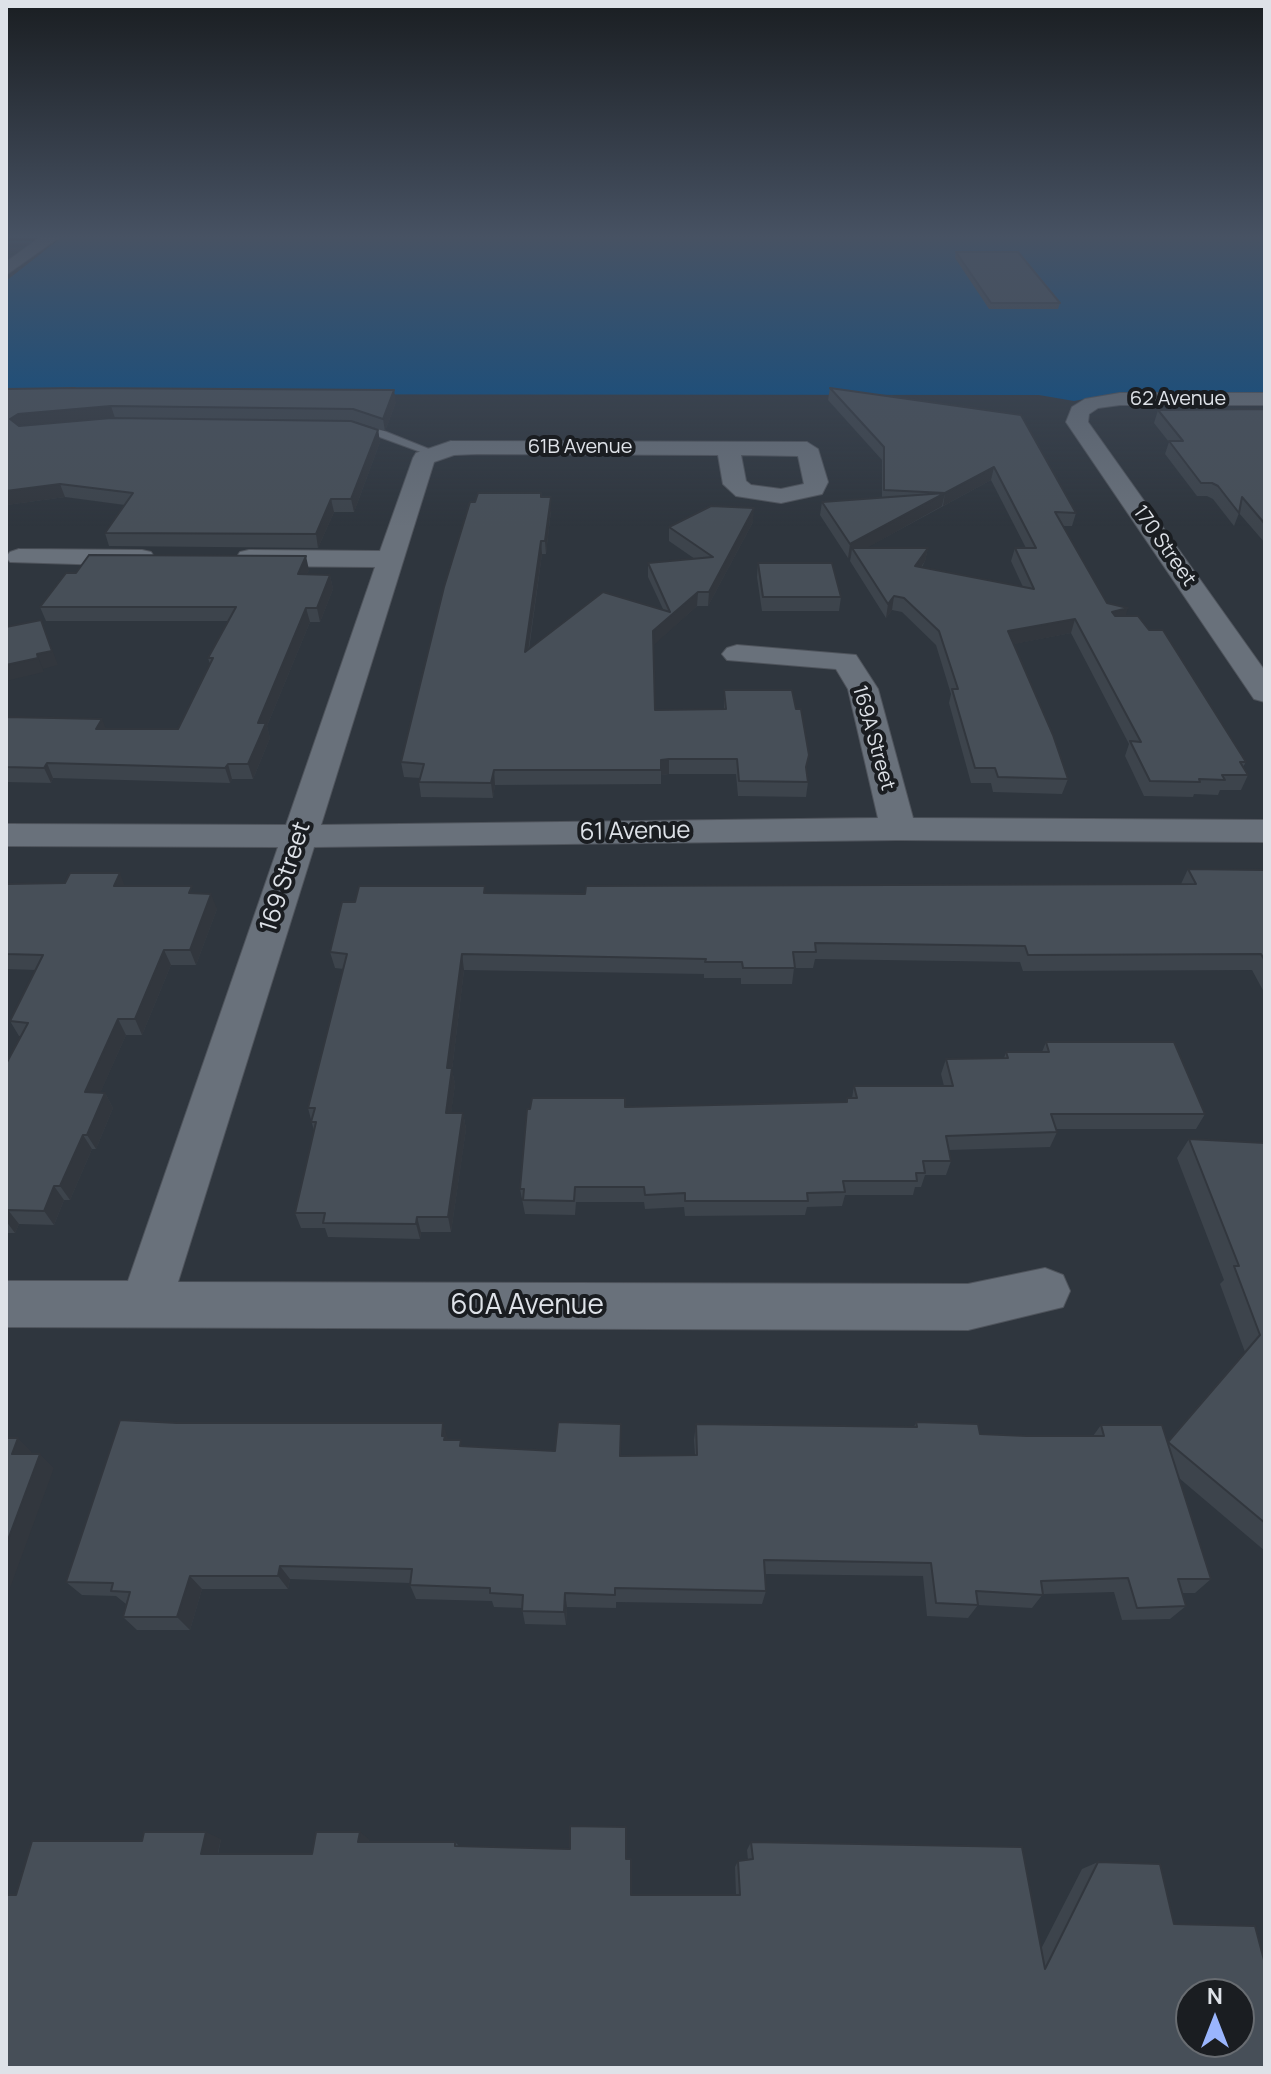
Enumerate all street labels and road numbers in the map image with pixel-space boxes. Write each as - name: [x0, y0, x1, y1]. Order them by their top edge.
- street label: 62 Avenue: [1130, 387, 1226, 411]
- street label: 61B Avenue: [528, 435, 632, 459]
- street label: 170 Street: [1128, 501, 1200, 591]
- street label: 169A Street: [847, 683, 899, 793]
- street label: 61 Avenue: [579, 817, 691, 847]
- street label: 169 Street: [255, 818, 317, 936]
- street label: 60A Avenue: [450, 1289, 604, 1323]

